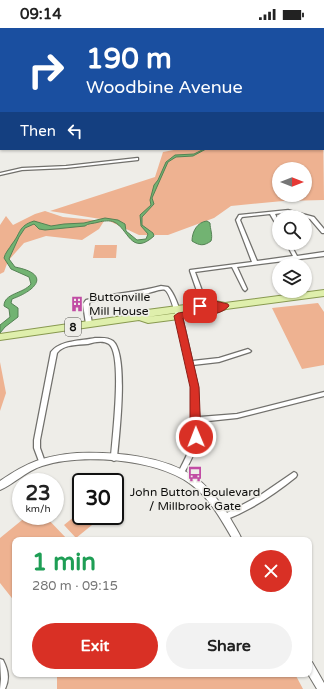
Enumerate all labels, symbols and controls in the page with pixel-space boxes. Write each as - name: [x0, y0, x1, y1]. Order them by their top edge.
- text: 09:14: [20, 5, 62, 23]
- text: 190 m: [86, 42, 172, 76]
- icon: right: [20, 44, 72, 96]
- text: Woodbine Avenue: [86, 76, 243, 98]
- icon: left: [64, 120, 86, 142]
- text: Then: [20, 122, 56, 140]
- north arrow: [272, 162, 312, 202]
- map controls: [272, 162, 312, 298]
- button: search: [272, 210, 312, 250]
- button: layers: [272, 258, 312, 298]
- pin: [183, 289, 217, 323]
- place label: Buttonville Mill House: [89, 290, 150, 318]
- building icon: Buttonville Mill House: [68, 295, 86, 313]
- icon: arrive: [189, 295, 211, 317]
- road number: 8: [65, 318, 81, 336]
- position arrow: [175, 416, 217, 458]
- bus stop icon: John Button Boulevard / Millbrook Gate: [186, 465, 204, 483]
- speed limit sign: 30: [72, 473, 124, 525]
- text: 23: [25, 482, 51, 506]
- place label: John Button Boulevard / Millbrook Gate: [130, 485, 260, 513]
- text: km/h: [25, 503, 51, 515]
- text: 1 min: [32, 548, 96, 577]
- button: close: [250, 550, 292, 592]
- text: 280 m · 09:15: [32, 578, 118, 594]
- button: Exit: [32, 623, 158, 669]
- button: Share: [166, 623, 292, 669]

